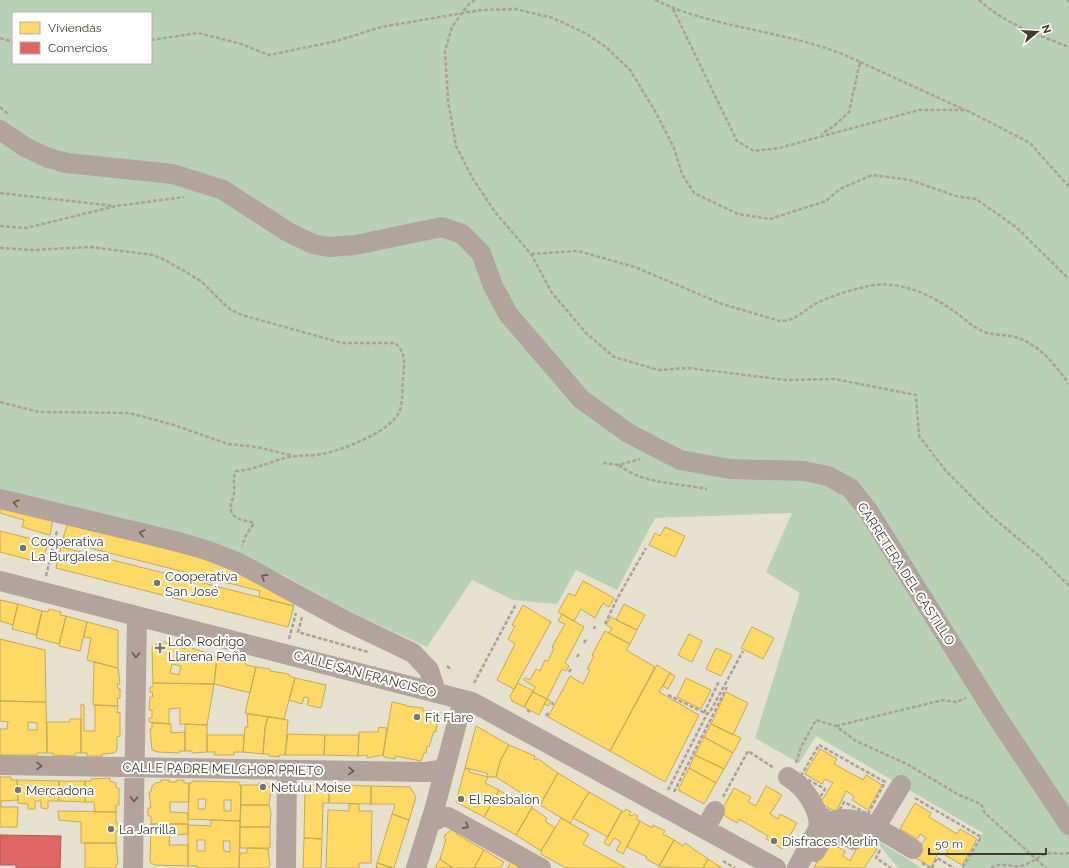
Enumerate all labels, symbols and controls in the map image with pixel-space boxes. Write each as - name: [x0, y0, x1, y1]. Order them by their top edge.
- legend: [12, 12, 152, 64]
- north arrow: [1017, 12, 1057, 52]
- text: Viviendas: [48, 21, 102, 35]
- text: N: [1039, 23, 1054, 35]
- text: Comercios: [48, 41, 108, 55]
- one-way arrow: [12, 499, 19, 507]
- street label: CARRETERA DEL CASTILLO: [854, 500, 958, 648]
- one-way arrow: [139, 530, 145, 538]
- place label: Cooperativa La Burgalesa: [31, 534, 109, 564]
- marker: Cooperativa La Burgalesa: [18, 543, 28, 553]
- place label: Cooperativa San José: [165, 569, 238, 599]
- one-way arrow: [260, 575, 268, 582]
- marker: Cooperativa San José: [152, 578, 162, 588]
- place label: Ldo. Rodrigo Llarena Peña: [168, 634, 246, 664]
- marker: Ldo. Rodrigo Llarena Peña: [155, 643, 165, 653]
- street label: CALLE SAN FRANCISCO: [292, 648, 438, 700]
- one-way arrow: [132, 652, 141, 658]
- place label: Fit Flare: [425, 710, 474, 725]
- marker: Fit Flare: [412, 712, 422, 722]
- street label: CALLE PADRE MELCHOR PRIETO: [122, 760, 324, 778]
- one-way arrow: [36, 762, 42, 770]
- one-way arrow: [348, 767, 354, 775]
- place label: Netulu Moise: [271, 780, 351, 795]
- marker: Netulu Moise: [258, 782, 268, 792]
- place label: Mercadona: [26, 783, 94, 798]
- marker: Mercadona: [13, 785, 23, 795]
- place label: El Resbalón: [469, 792, 540, 807]
- marker: El Resbalón: [456, 794, 466, 804]
- one-way arrow: [130, 796, 138, 802]
- one-way arrow: [462, 821, 469, 828]
- place label: La Jarrilla: [119, 822, 176, 837]
- marker: La Jarrilla: [106, 824, 116, 834]
- scale bar: [929, 830, 1046, 856]
- place label: Disfraces Merlín: [782, 834, 878, 849]
- marker: Disfraces Merlín: [769, 836, 779, 846]
- text: 50 m: [935, 837, 963, 851]

